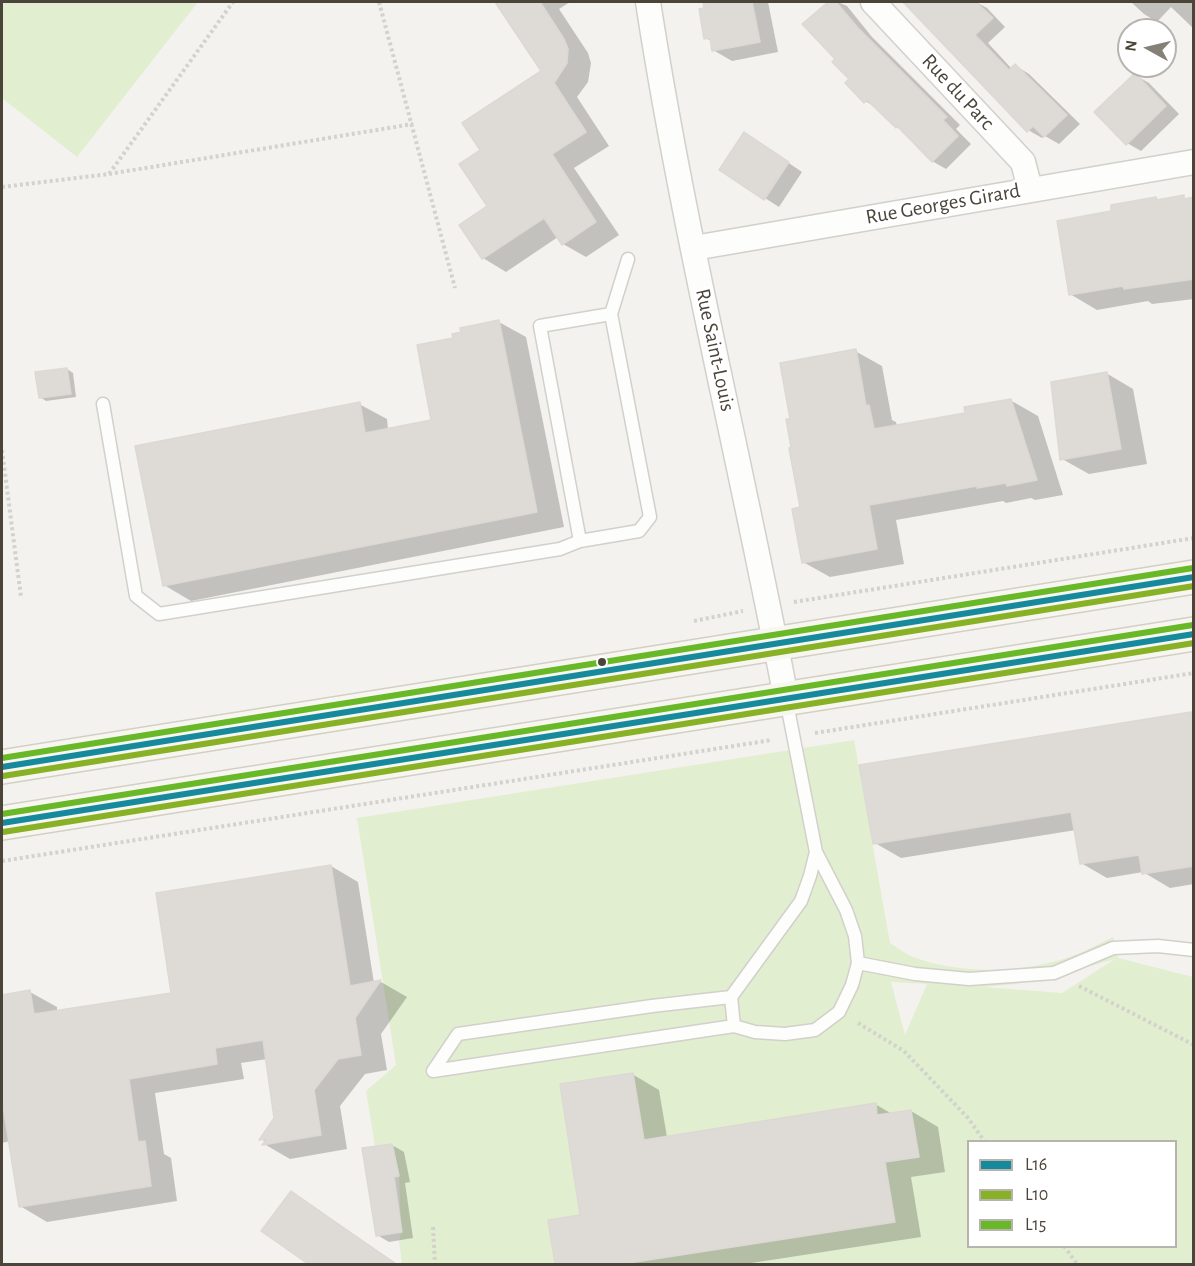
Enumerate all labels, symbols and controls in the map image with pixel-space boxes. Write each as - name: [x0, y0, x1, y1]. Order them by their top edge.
- north arrow: [1117, 18, 1177, 78]
- text: N: [1122, 39, 1140, 52]
- street label: Rue du Parc: [916, 49, 1000, 135]
- street label: Rue Georges Girard: [864, 178, 1022, 230]
- street label: Rue Saint-Louis: [690, 286, 740, 414]
- unlabelled marker: [596, 656, 608, 668]
- legend: [967, 1140, 1177, 1248]
- text: L16: [1025, 1156, 1047, 1174]
- text: L10: [1025, 1186, 1048, 1204]
- text: L15: [1025, 1216, 1046, 1234]

